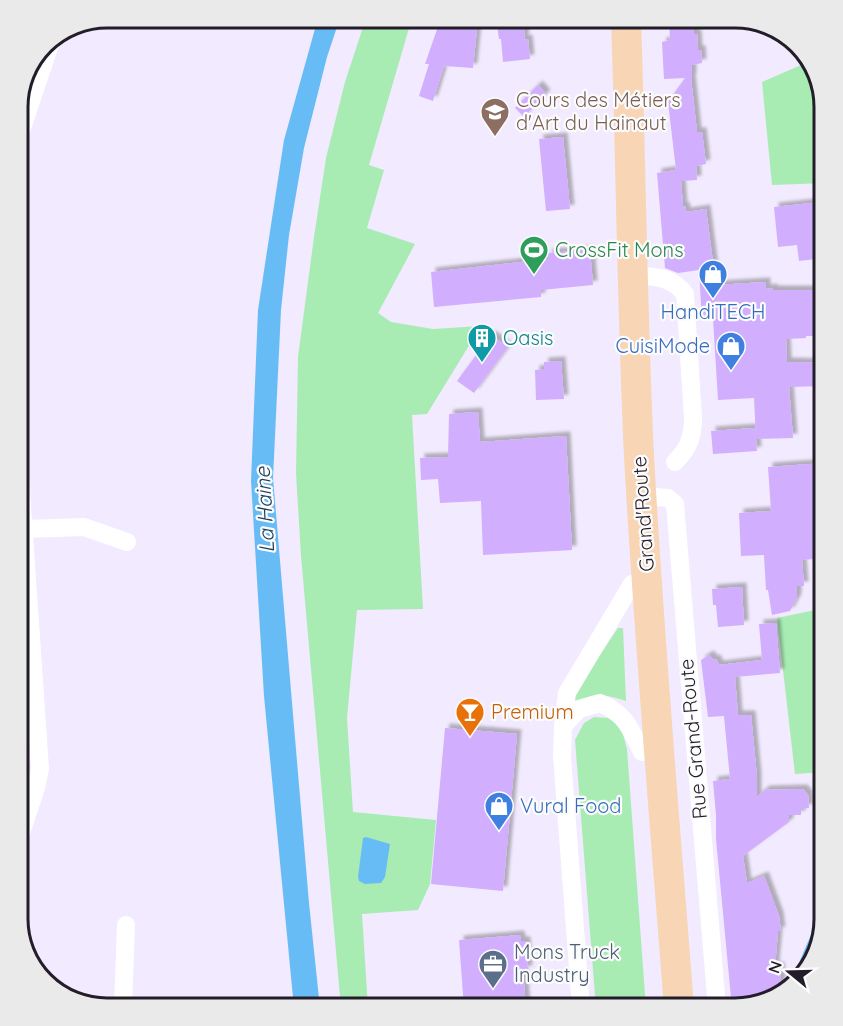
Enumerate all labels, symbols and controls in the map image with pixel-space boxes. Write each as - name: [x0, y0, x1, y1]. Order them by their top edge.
- place label: Cours des Métiers d'Art du Hainaut: [516, 87, 681, 135]
- school or university icon: Cours des Métiers d'Art du Hainaut: [479, 96, 511, 138]
- sports icon: CrossFit Mons: [518, 234, 550, 276]
- place label: CrossFit Mons: [555, 237, 684, 262]
- shop icon: HandiTECH: [697, 258, 729, 300]
- place label: HandiTECH: [661, 299, 765, 324]
- building icon: Oasis: [466, 322, 498, 364]
- place label: Oasis: [503, 325, 553, 350]
- shop icon: CuisiMode: [715, 330, 747, 372]
- place label: CuisiMode: [616, 333, 710, 358]
- street label: Grand'Route: [626, 455, 659, 573]
- water label: La Haine: [249, 465, 279, 554]
- street label: Rue Grand-Route: [673, 658, 712, 820]
- bar icon: Premium: [454, 696, 486, 738]
- place label: Premium: [491, 699, 574, 724]
- shop icon: Vural Food: [483, 790, 515, 832]
- place label: Vural Food: [520, 793, 621, 818]
- place label: Mons Truck Industry: [514, 939, 620, 987]
- north arrow: [759, 942, 819, 1002]
- office icon: Mons Truck Industry: [477, 948, 509, 990]
- text: N: [763, 958, 786, 976]

